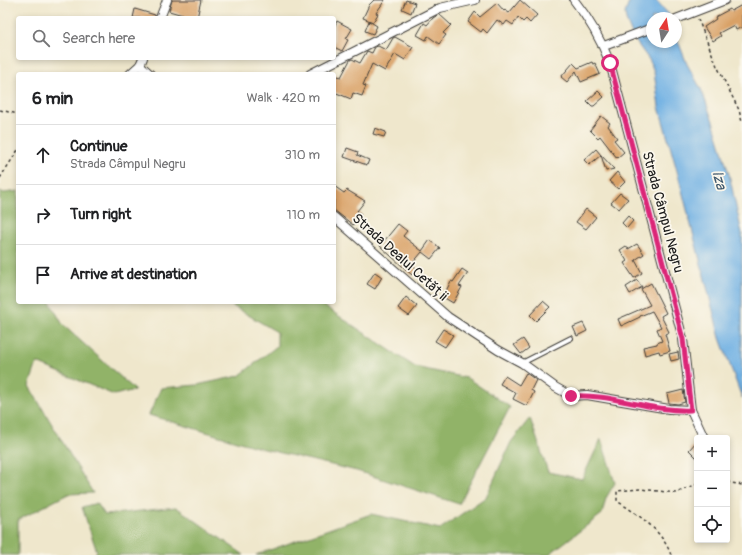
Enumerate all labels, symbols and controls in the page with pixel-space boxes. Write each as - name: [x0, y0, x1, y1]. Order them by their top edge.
- north arrow: [646, 12, 682, 48]
- search box: [16, 16, 336, 60]
- icon: search: [30, 27, 52, 49]
- text: Search here: [62, 29, 135, 48]
- route start: [601, 54, 619, 72]
- text: 6 min: [32, 88, 73, 109]
- text: Walk · 420 m: [246, 90, 320, 106]
- text: Continue: [70, 137, 128, 156]
- icon: ahead: [32, 144, 54, 166]
- text: 310 m: [284, 147, 320, 163]
- street label: Strada Câmpul Negru: [639, 150, 687, 274]
- text: Strada Câmpul Negru: [70, 156, 186, 172]
- water label: Iza: [707, 168, 731, 193]
- icon: right: [32, 204, 54, 226]
- text: Turn right: [70, 205, 131, 224]
- text: 110 m: [287, 207, 320, 223]
- street label: Strada Dealul Cetății: [349, 210, 452, 305]
- icon: arrive: [32, 264, 54, 286]
- text: Arrive at destination: [70, 265, 197, 284]
- route end: [562, 387, 580, 405]
- map controls: [694, 435, 730, 543]
- button: +: [694, 435, 730, 471]
- button: −: [694, 471, 730, 507]
- button: locate: [694, 507, 730, 543]

